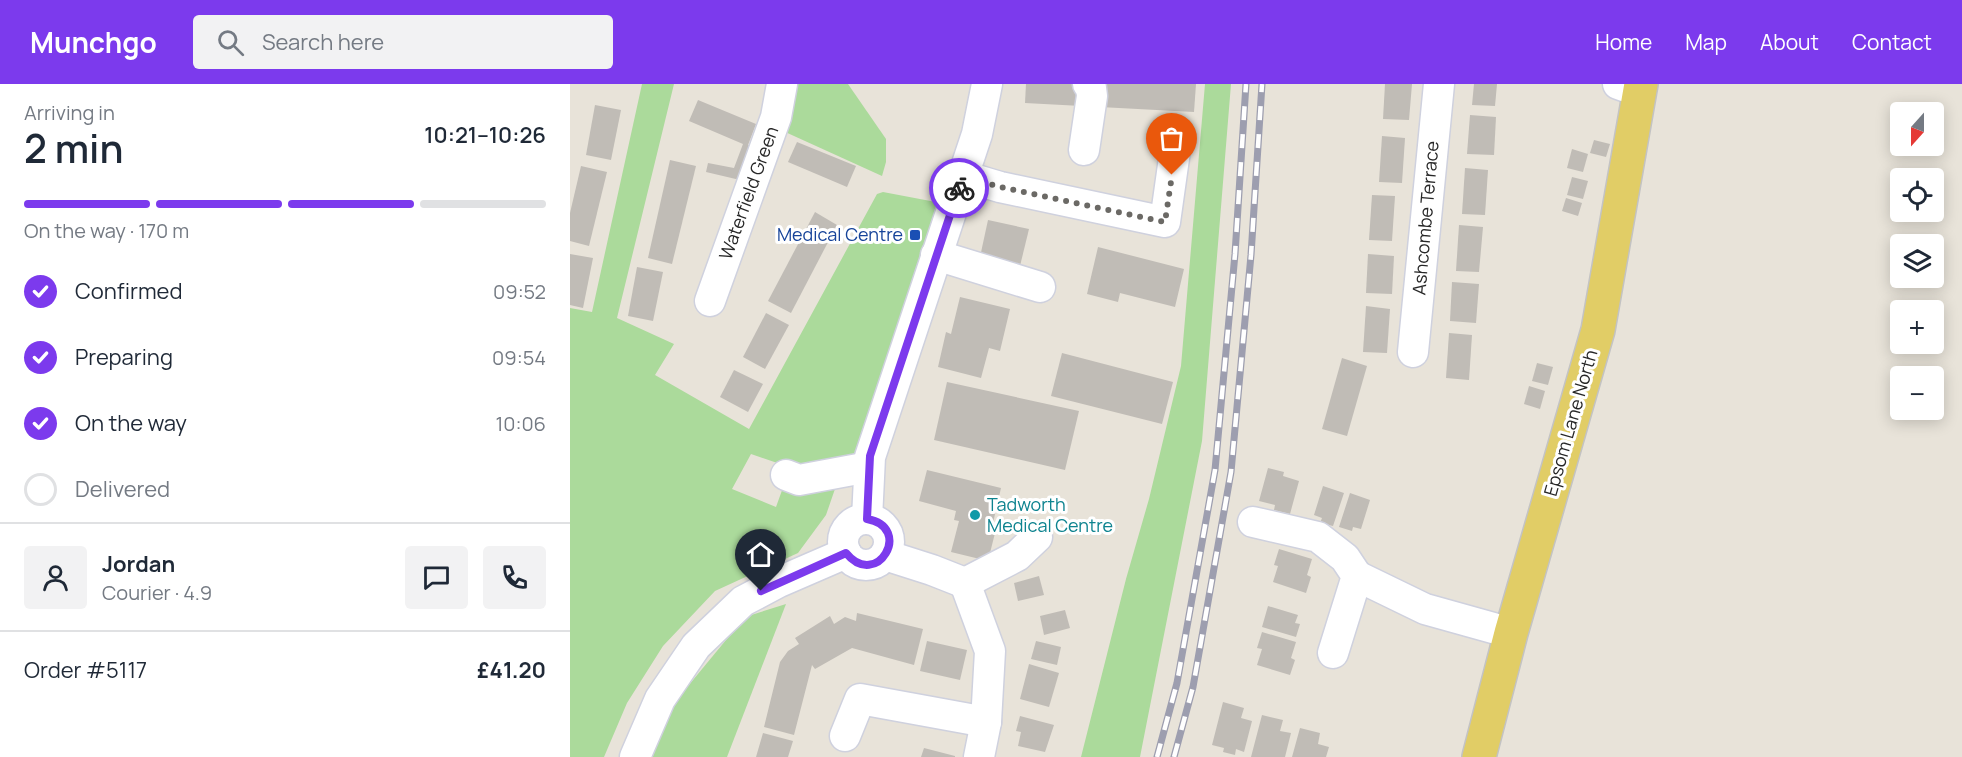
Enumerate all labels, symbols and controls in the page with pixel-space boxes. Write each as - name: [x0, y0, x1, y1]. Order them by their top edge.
- search box: [193, 15, 613, 69]
- text: Munchgo: [30, 23, 157, 61]
- icon: search: [214, 26, 247, 59]
- text: Search here: [262, 27, 384, 57]
- text: Home: [1595, 28, 1652, 56]
- text: Map: [1685, 28, 1727, 56]
- text: About: [1760, 28, 1819, 56]
- text: Contact: [1852, 28, 1932, 56]
- text: Arriving in: [24, 99, 115, 126]
- north arrow: [1890, 102, 1944, 156]
- map controls: [1890, 102, 1944, 420]
- pin: [1146, 113, 1197, 175]
- text: 10:21–10:26: [424, 120, 546, 150]
- text: 2 min: [24, 121, 123, 175]
- icon: bag: [1155, 122, 1188, 155]
- street label: Waterfield Green: [713, 123, 783, 263]
- street label: Ashcombe Terrace: [1406, 140, 1444, 296]
- courier: [929, 158, 989, 218]
- button: locate: [1890, 168, 1944, 222]
- icon: bike: [943, 172, 976, 205]
- text: On the way · 170 m: [24, 217, 189, 244]
- place label: Medical Centre: [777, 222, 903, 246]
- marker: Medical Centre: [908, 228, 922, 242]
- button: layers: [1890, 234, 1944, 288]
- icon: check: [24, 275, 57, 308]
- text: Confirmed: [75, 276, 183, 306]
- text: 09:52: [493, 278, 546, 305]
- button: +: [1890, 300, 1944, 354]
- icon: check: [24, 341, 57, 374]
- text: Preparing: [75, 342, 173, 372]
- text: 09:54: [492, 344, 546, 371]
- street label: Epsom Lane North: [1538, 347, 1602, 499]
- button: −: [1890, 366, 1944, 420]
- icon: check: [24, 407, 57, 440]
- text: On the way: [75, 408, 187, 438]
- text: 10:06: [495, 410, 546, 437]
- text: Delivered: [75, 474, 170, 504]
- place label: Tadworth Medical Centre: [987, 492, 1113, 537]
- marker: Tadworth Medical Centre: [968, 508, 982, 522]
- pin: [735, 529, 786, 591]
- icon: home: [744, 538, 777, 571]
- button: person: [24, 546, 87, 609]
- button: chat: [405, 546, 468, 609]
- button: phone: [483, 546, 546, 609]
- text: Jordan: [102, 549, 175, 579]
- text: Courier · 4.9: [102, 579, 212, 606]
- text: Order #5117: [24, 655, 147, 685]
- text: £41.20: [477, 655, 546, 685]

